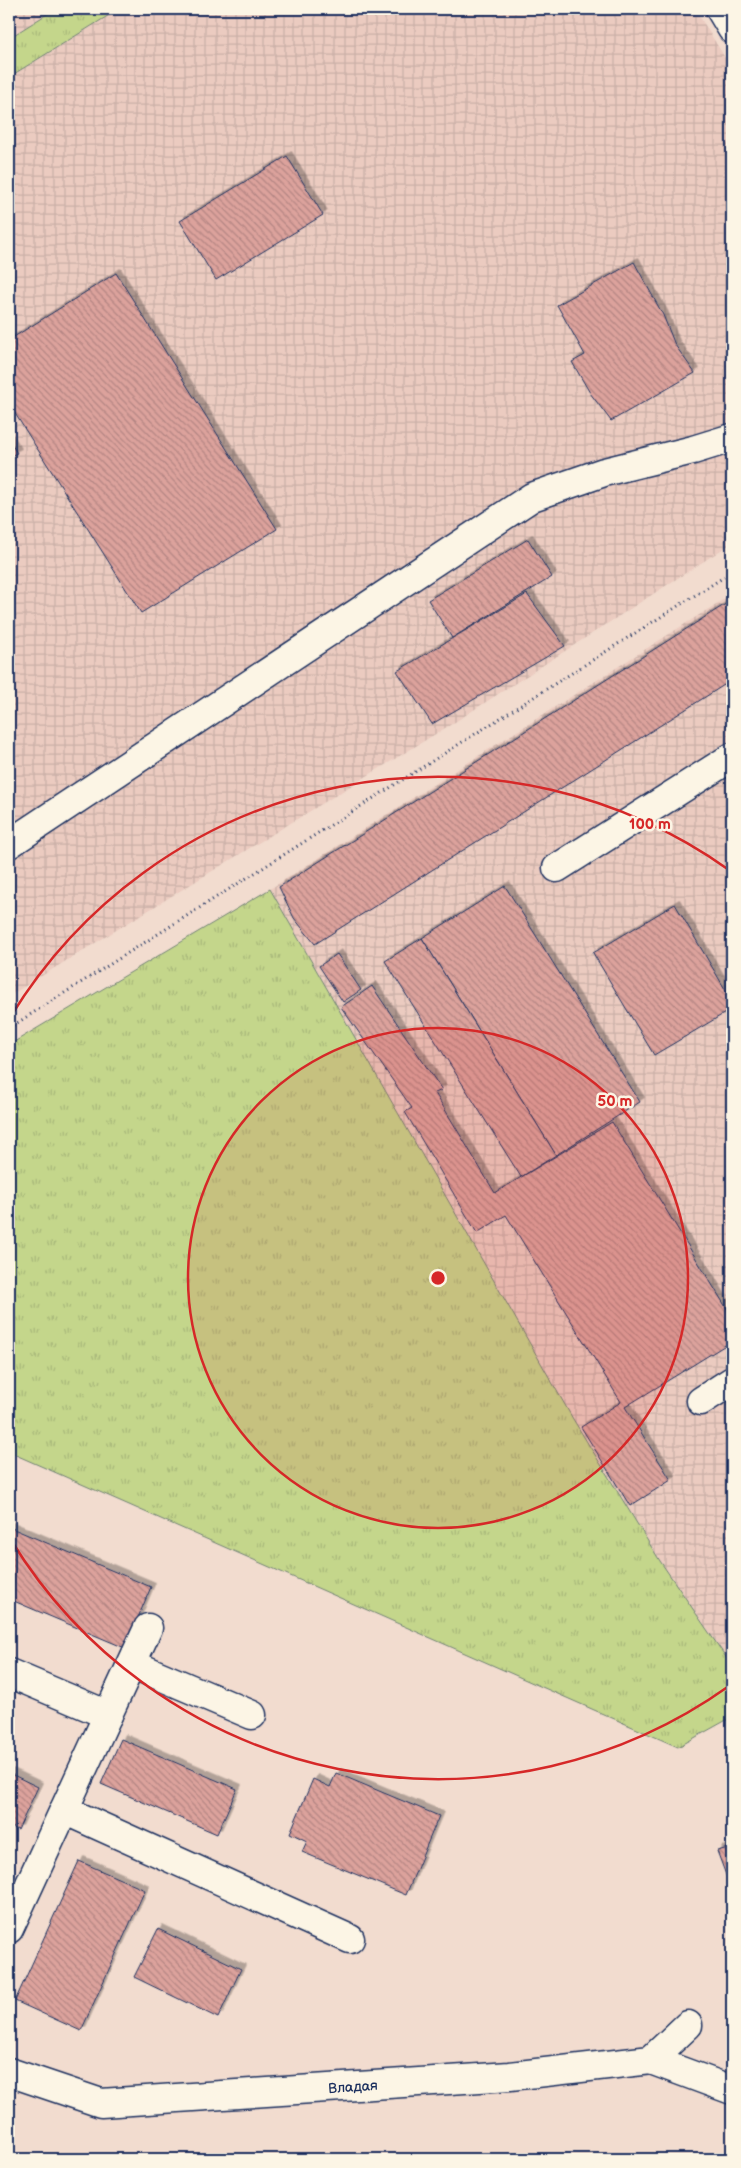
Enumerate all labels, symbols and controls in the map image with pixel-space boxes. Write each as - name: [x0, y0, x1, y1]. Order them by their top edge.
- text: 100 m: [629, 815, 671, 834]
- text: 50 m: [598, 1092, 633, 1111]
- centre of rings: [429, 1269, 447, 1287]
- street label: Владая: [328, 2077, 379, 2097]

